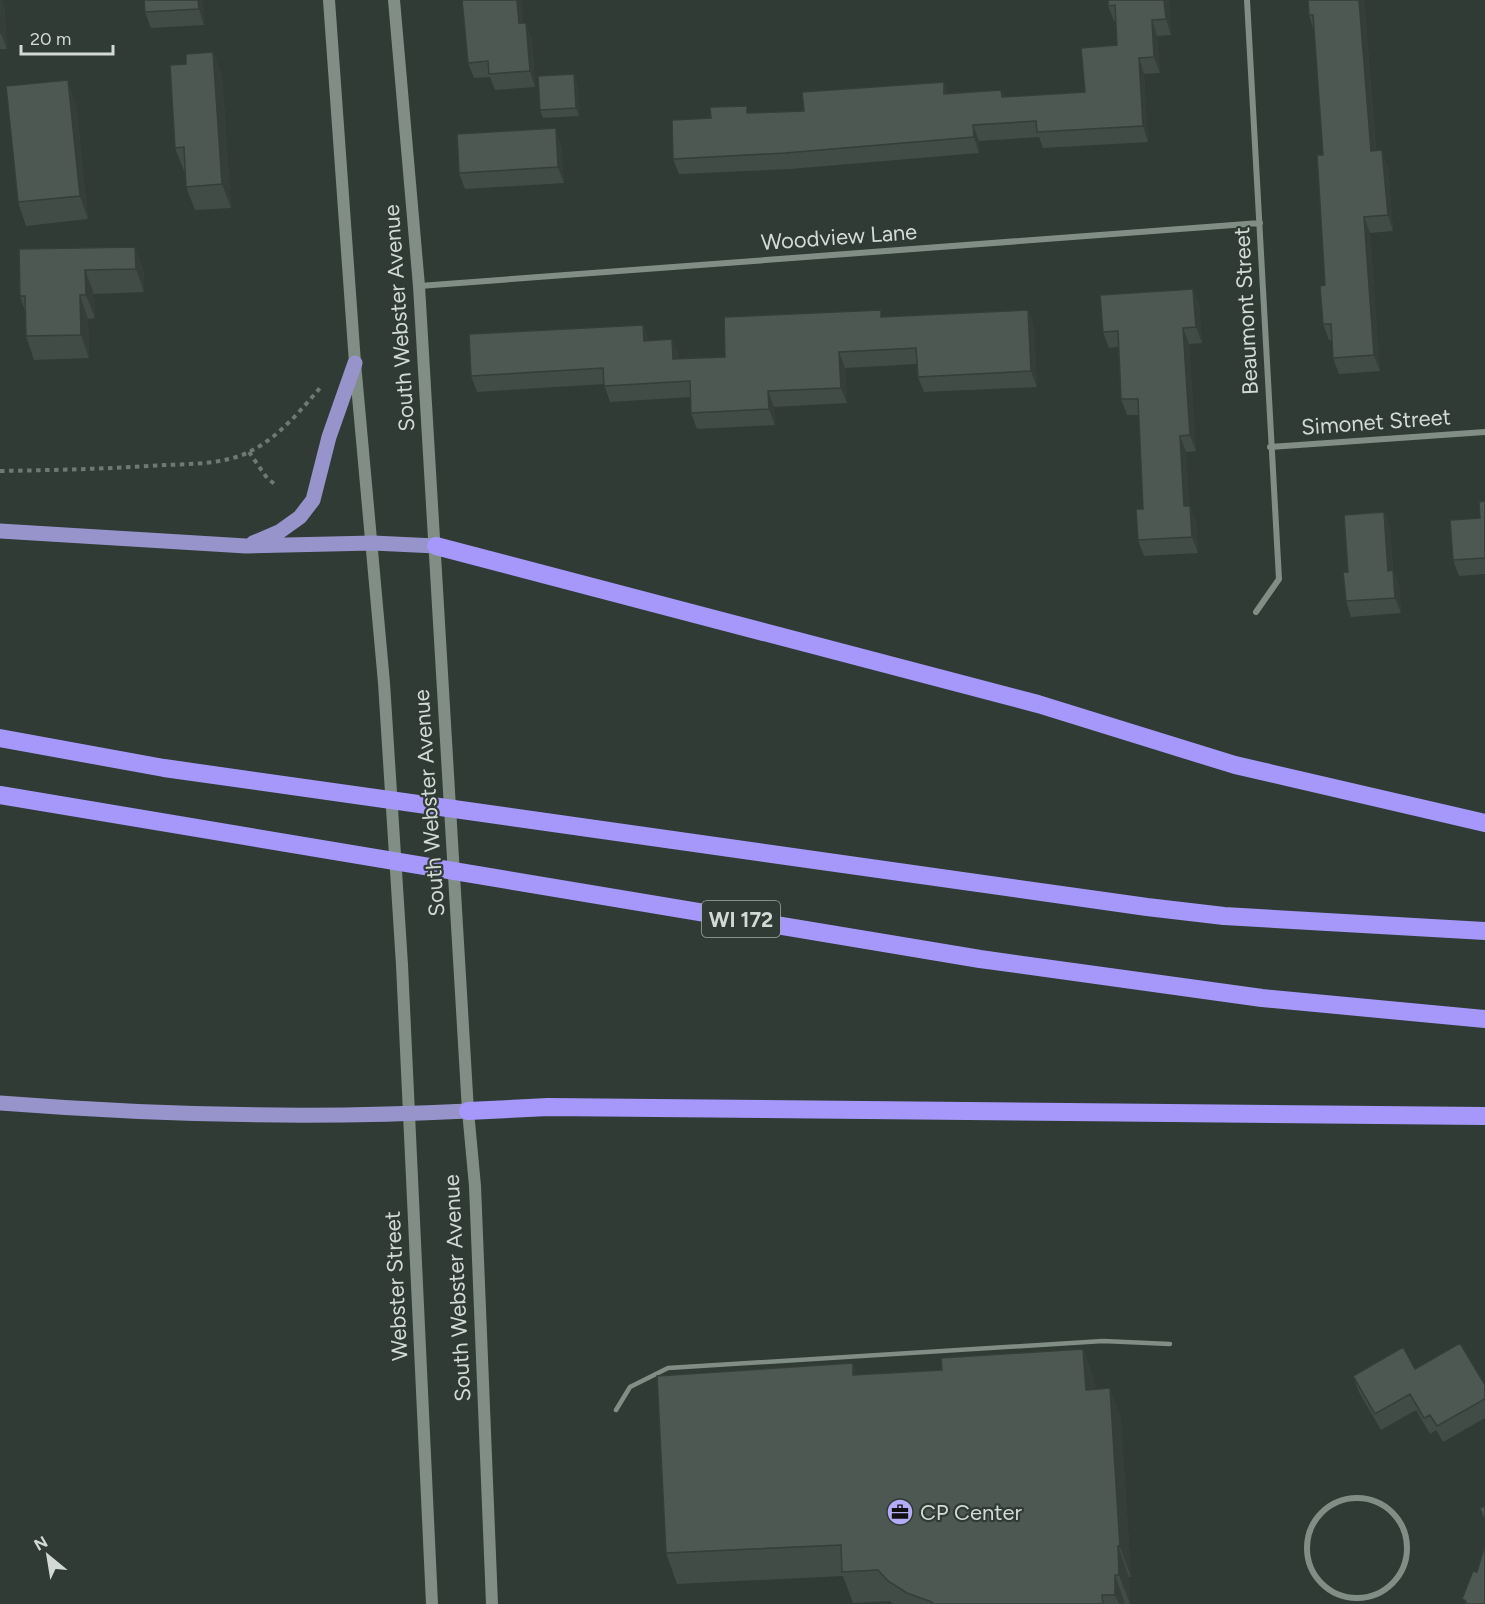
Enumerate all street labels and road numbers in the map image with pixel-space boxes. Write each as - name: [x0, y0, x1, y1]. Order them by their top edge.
- street label: South Webster Avenue: [378, 204, 420, 432]
- street label: Woodview Lane: [760, 218, 918, 256]
- street label: Beaumont Street: [1228, 226, 1264, 396]
- street label: Simonet Street: [1300, 403, 1452, 441]
- street label: South Webster Avenue: [408, 689, 450, 917]
- road number: WI 172: [702, 901, 780, 937]
- street label: South Webster Avenue: [438, 1174, 476, 1402]
- street label: Webster Street: [379, 1210, 413, 1362]

